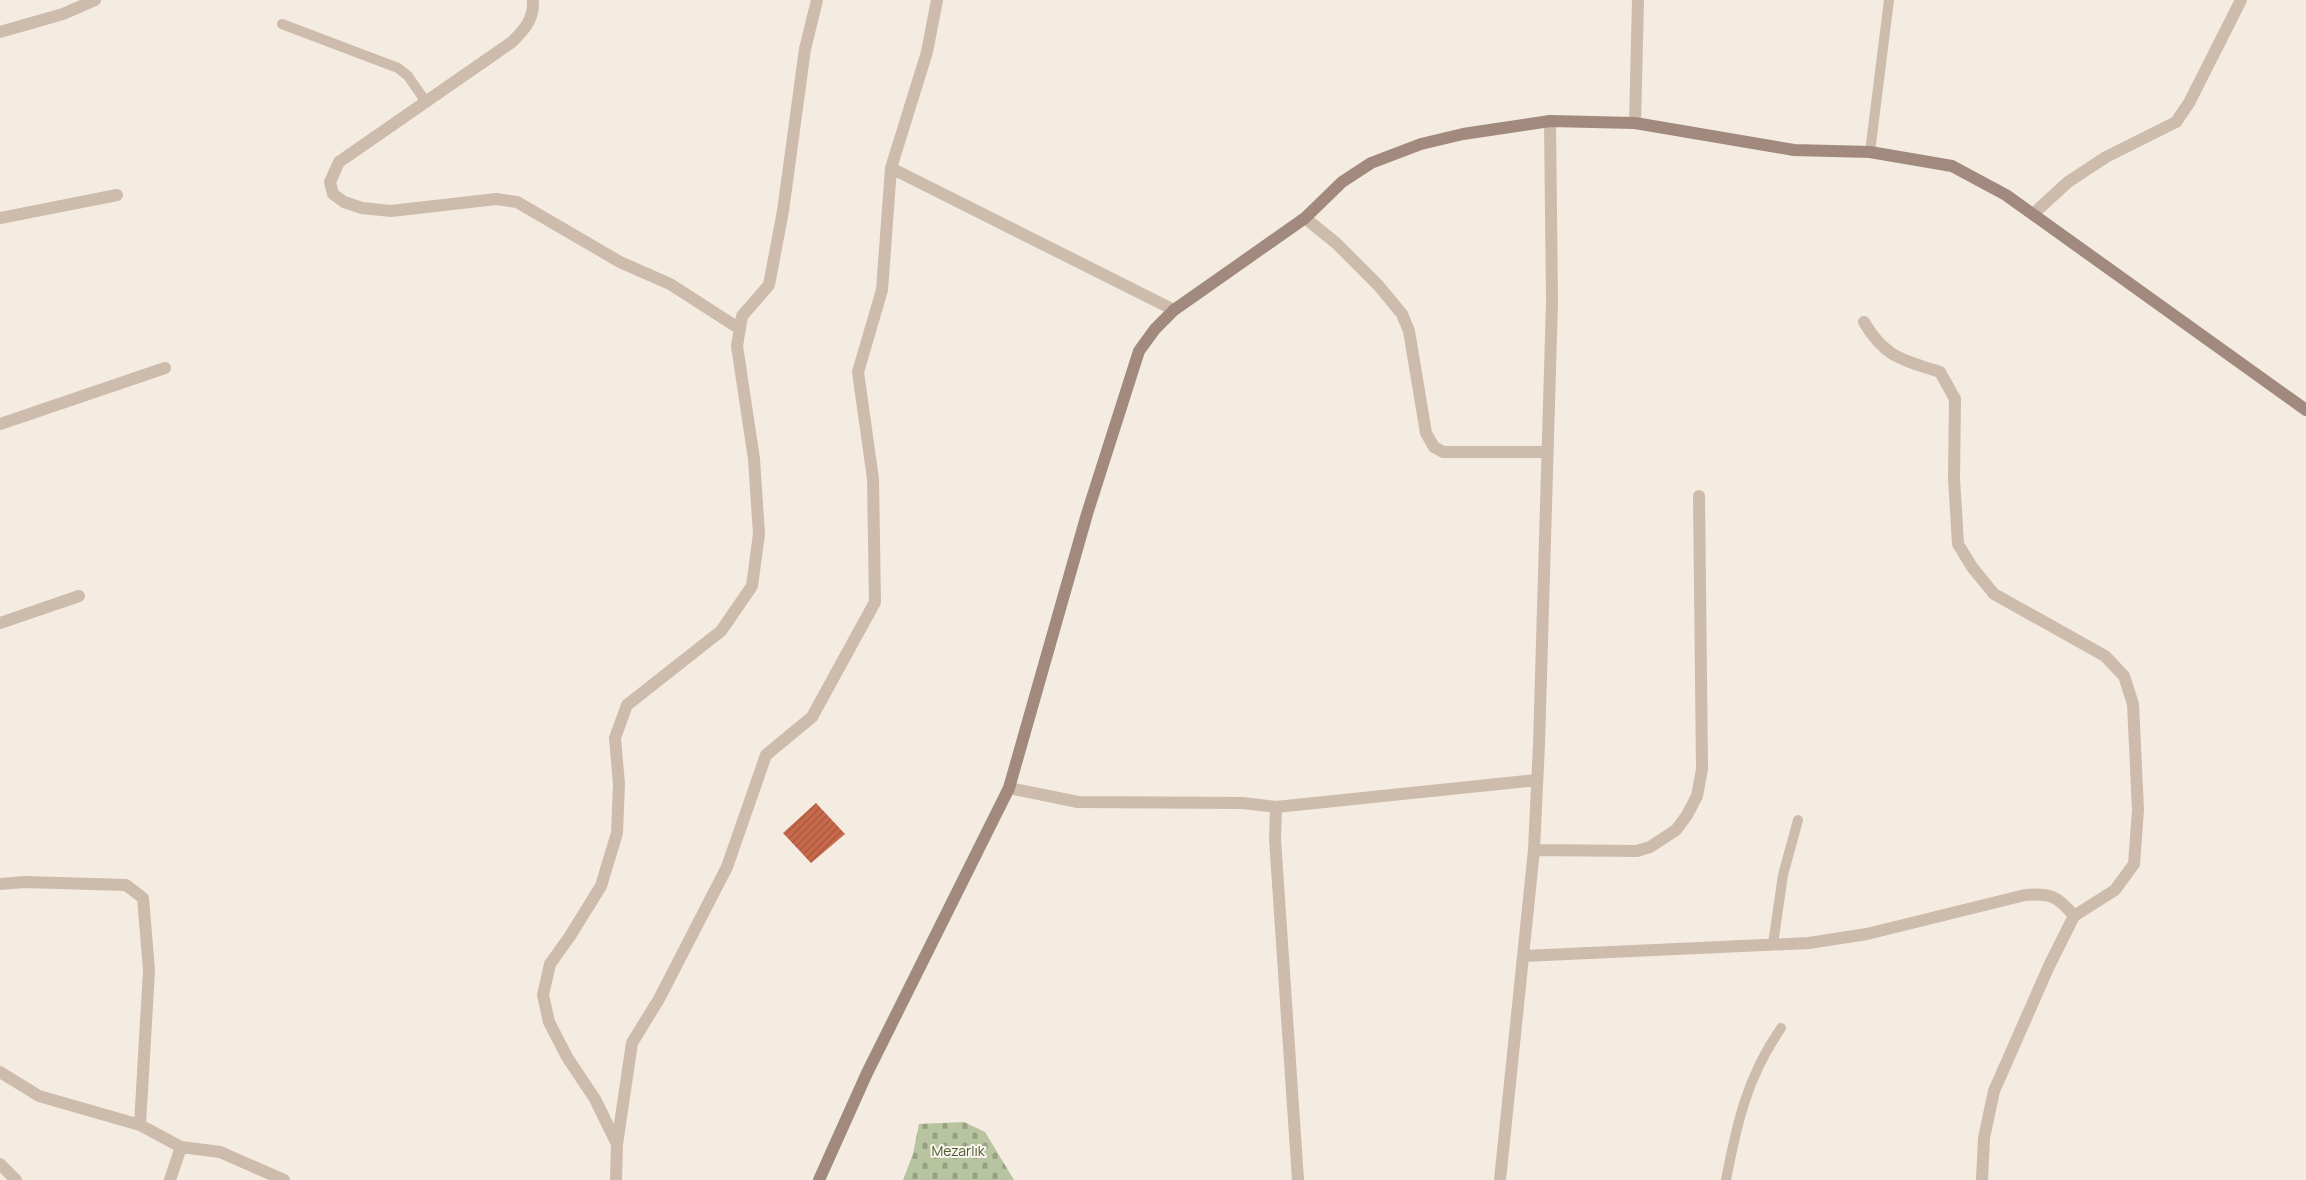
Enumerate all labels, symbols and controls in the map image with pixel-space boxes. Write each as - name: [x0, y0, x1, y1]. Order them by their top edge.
- park label: Mezarlık: [931, 1141, 986, 1160]

